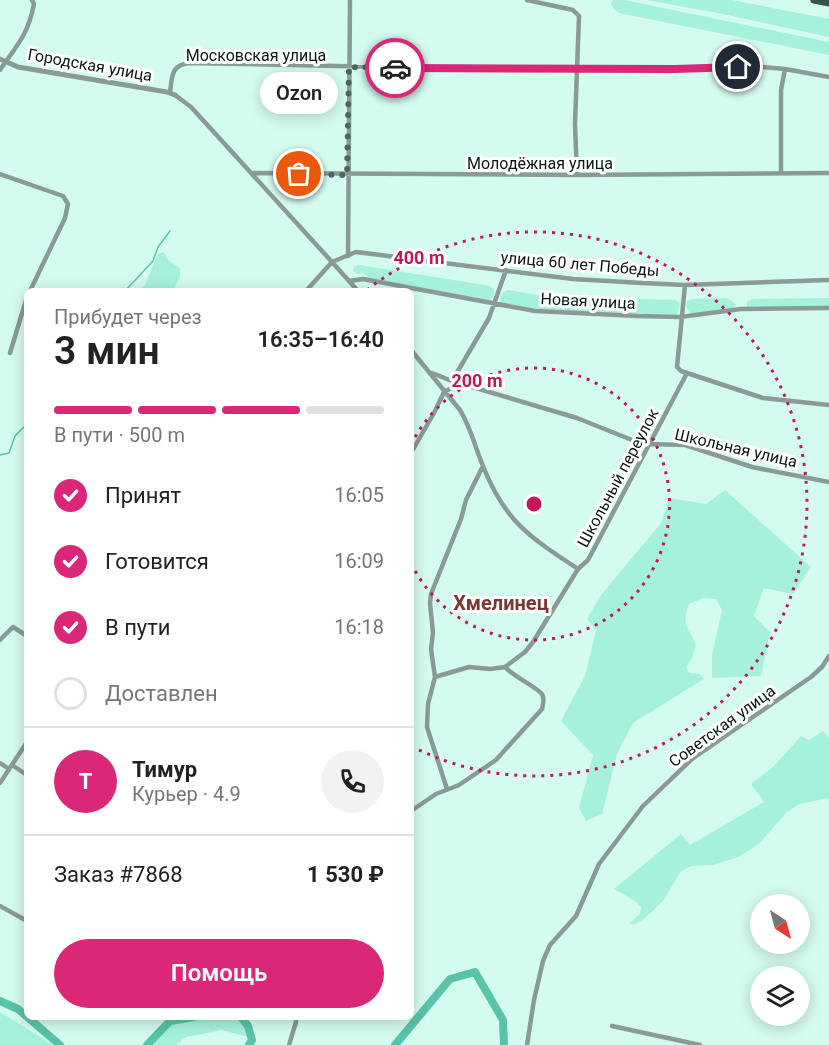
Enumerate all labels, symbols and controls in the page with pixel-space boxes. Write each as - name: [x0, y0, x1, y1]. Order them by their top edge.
- courier: [365, 38, 425, 98]
- pin: [712, 41, 763, 92]
- street label: Городская улица: [26, 45, 154, 85]
- street label: Московская улица: [186, 46, 326, 65]
- icon: home: [721, 50, 754, 83]
- icon: car: [379, 52, 412, 85]
- callout: Ozon: [260, 72, 338, 114]
- text: Ozon: [276, 81, 322, 105]
- pin: [273, 148, 324, 199]
- street label: Молодёжная улица: [467, 154, 613, 173]
- icon: bag: [282, 157, 315, 190]
- text: 400 m: [393, 247, 445, 268]
- street label: улица 60 лет Победы: [500, 248, 660, 280]
- street label: Новая улица: [540, 289, 636, 313]
- text: Прибудет через: [54, 305, 202, 329]
- text: 16:35–16:40: [257, 327, 384, 352]
- text: 3 мин: [54, 328, 160, 374]
- text: 200 m: [451, 370, 503, 391]
- street label: Школьный переулок: [573, 405, 663, 551]
- text: В пути · 500 m: [54, 423, 185, 447]
- street label: Школьная улица: [673, 425, 799, 471]
- icon: check: [54, 479, 87, 512]
- text: Принят: [105, 483, 181, 508]
- text: 16:05: [334, 483, 384, 507]
- centre of rings: [524, 494, 544, 514]
- icon: check: [54, 545, 87, 578]
- text: Готовится: [105, 549, 209, 574]
- text: 16:09: [334, 549, 384, 573]
- district label: Хмелинец: [453, 591, 549, 615]
- icon: check: [54, 611, 87, 644]
- text: В пути: [105, 615, 171, 640]
- text: 16:18: [334, 615, 384, 639]
- text: Доставлен: [105, 681, 218, 706]
- street label: Советская улица: [665, 681, 779, 771]
- button: phone: [321, 750, 384, 813]
- text: Тимур: [132, 757, 197, 782]
- text: Т: [79, 769, 92, 794]
- text: Курьер · 4.9: [132, 782, 241, 806]
- text: Заказ #7868: [54, 862, 183, 887]
- text: 1 530 ₽: [307, 862, 384, 887]
- north arrow: [750, 894, 810, 954]
- map controls: [750, 894, 810, 1026]
- button: Помощь: [54, 939, 384, 1008]
- button: layers: [750, 966, 810, 1026]

